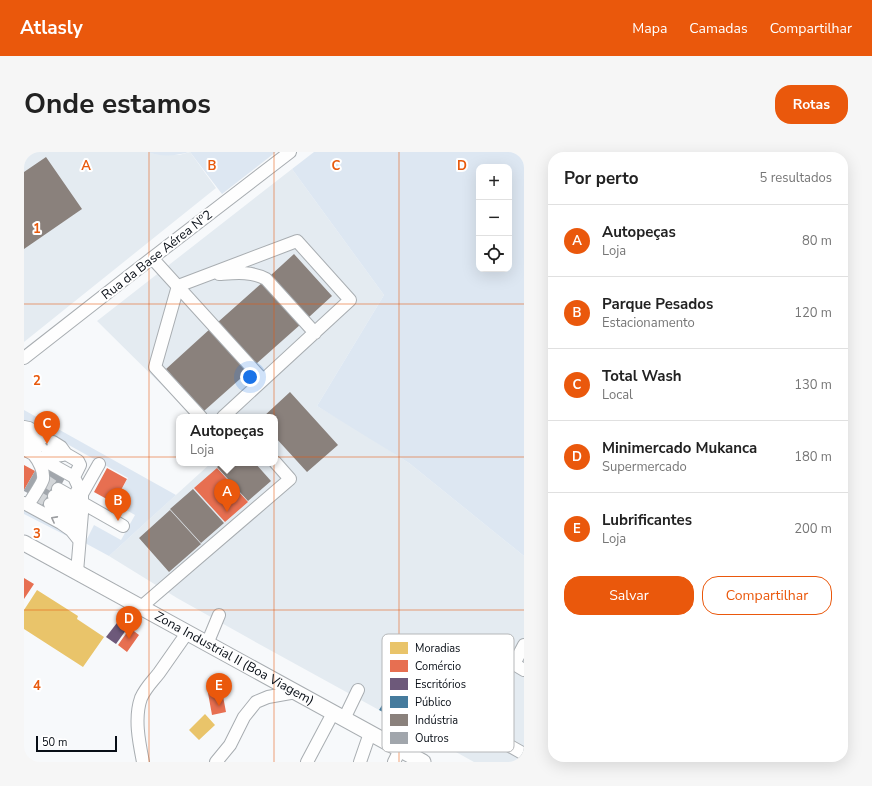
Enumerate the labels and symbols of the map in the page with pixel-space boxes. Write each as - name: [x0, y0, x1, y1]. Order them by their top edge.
- text: A: [81, 157, 91, 175]
- text: B: [208, 157, 217, 175]
- text: C: [332, 157, 341, 175]
- text: D: [457, 157, 467, 175]
- street label: Rua da Base Aérea Nº2: [98, 206, 216, 304]
- text: 1: [33, 220, 41, 238]
- your location: [240, 367, 260, 387]
- text: 2: [33, 372, 41, 390]
- pin: C: [34, 411, 60, 444]
- pin: A: [214, 479, 240, 512]
- pin: B: [105, 488, 131, 521]
- one-way arrow: [50, 516, 58, 524]
- text: 3: [33, 525, 41, 543]
- pin: D: [116, 606, 142, 639]
- street label: Zona Industrial II (Boa Viagem): [151, 607, 317, 710]
- legend: [382, 634, 514, 752]
- text: Moradias: [415, 641, 460, 656]
- text: Comércio: [415, 659, 461, 674]
- pin: E: [206, 673, 232, 706]
- text: 4: [33, 677, 41, 695]
- text: Escritórios: [415, 677, 466, 692]
- text: Público: [415, 695, 451, 710]
- text: Indústria: [415, 713, 458, 728]
- text: Outros: [415, 731, 449, 746]
- scale bar: [36, 734, 117, 753]

